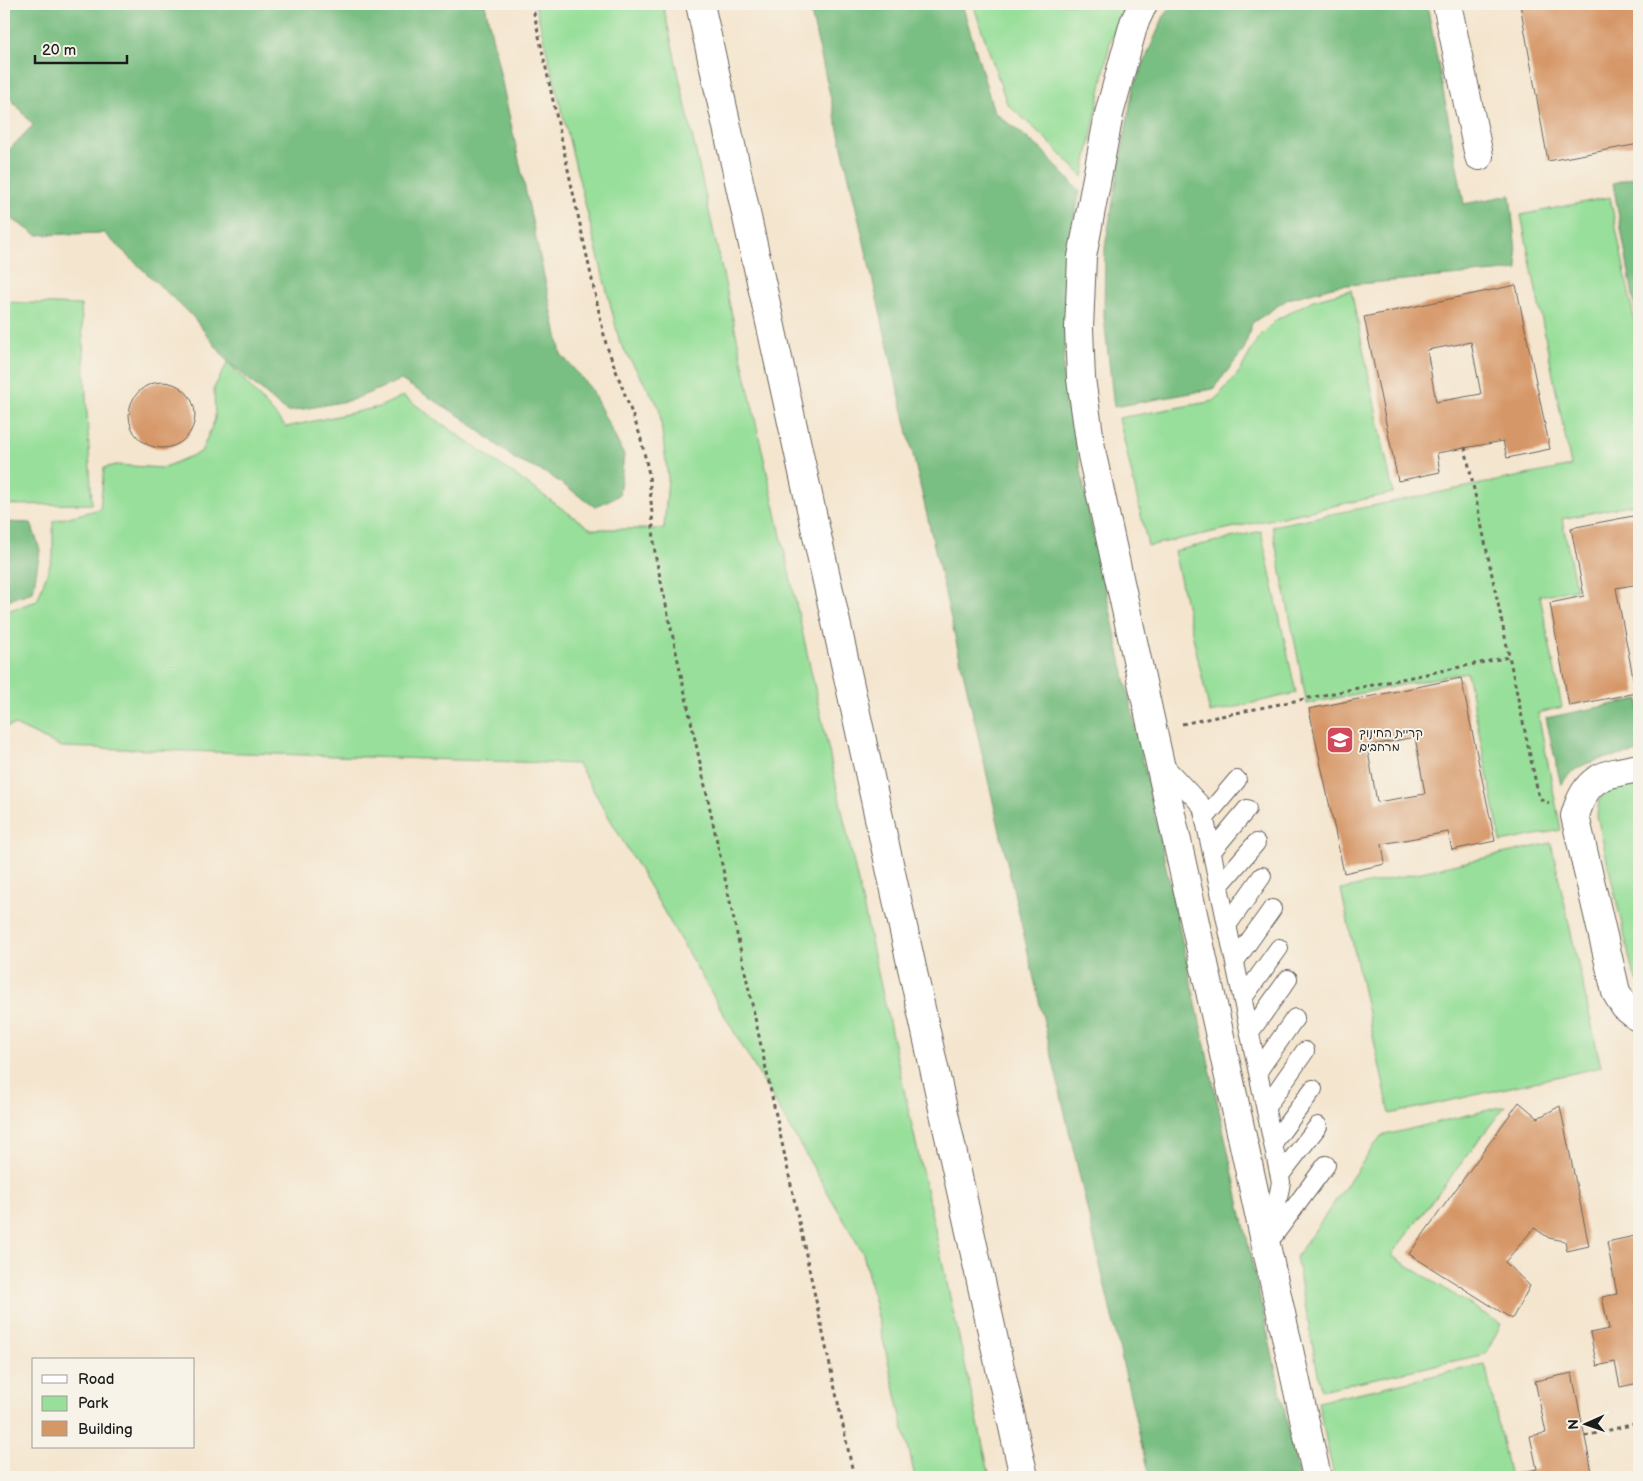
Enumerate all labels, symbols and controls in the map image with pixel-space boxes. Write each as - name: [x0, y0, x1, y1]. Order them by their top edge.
- scale bar: [35, 32, 128, 64]
- text: 20 m: [42, 41, 76, 60]
- school or university icon: קריית החינוך מרחבים: [1325, 725, 1355, 755]
- place label: קריית החינוך מרחבים: [1359, 726, 1423, 755]
- legend: [32, 1358, 195, 1448]
- text: Road: [78, 1370, 114, 1389]
- text: Park: [78, 1394, 109, 1413]
- north arrow: [1560, 1398, 1610, 1448]
- text: N: [1565, 1419, 1582, 1430]
- text: Building: [78, 1420, 133, 1439]

